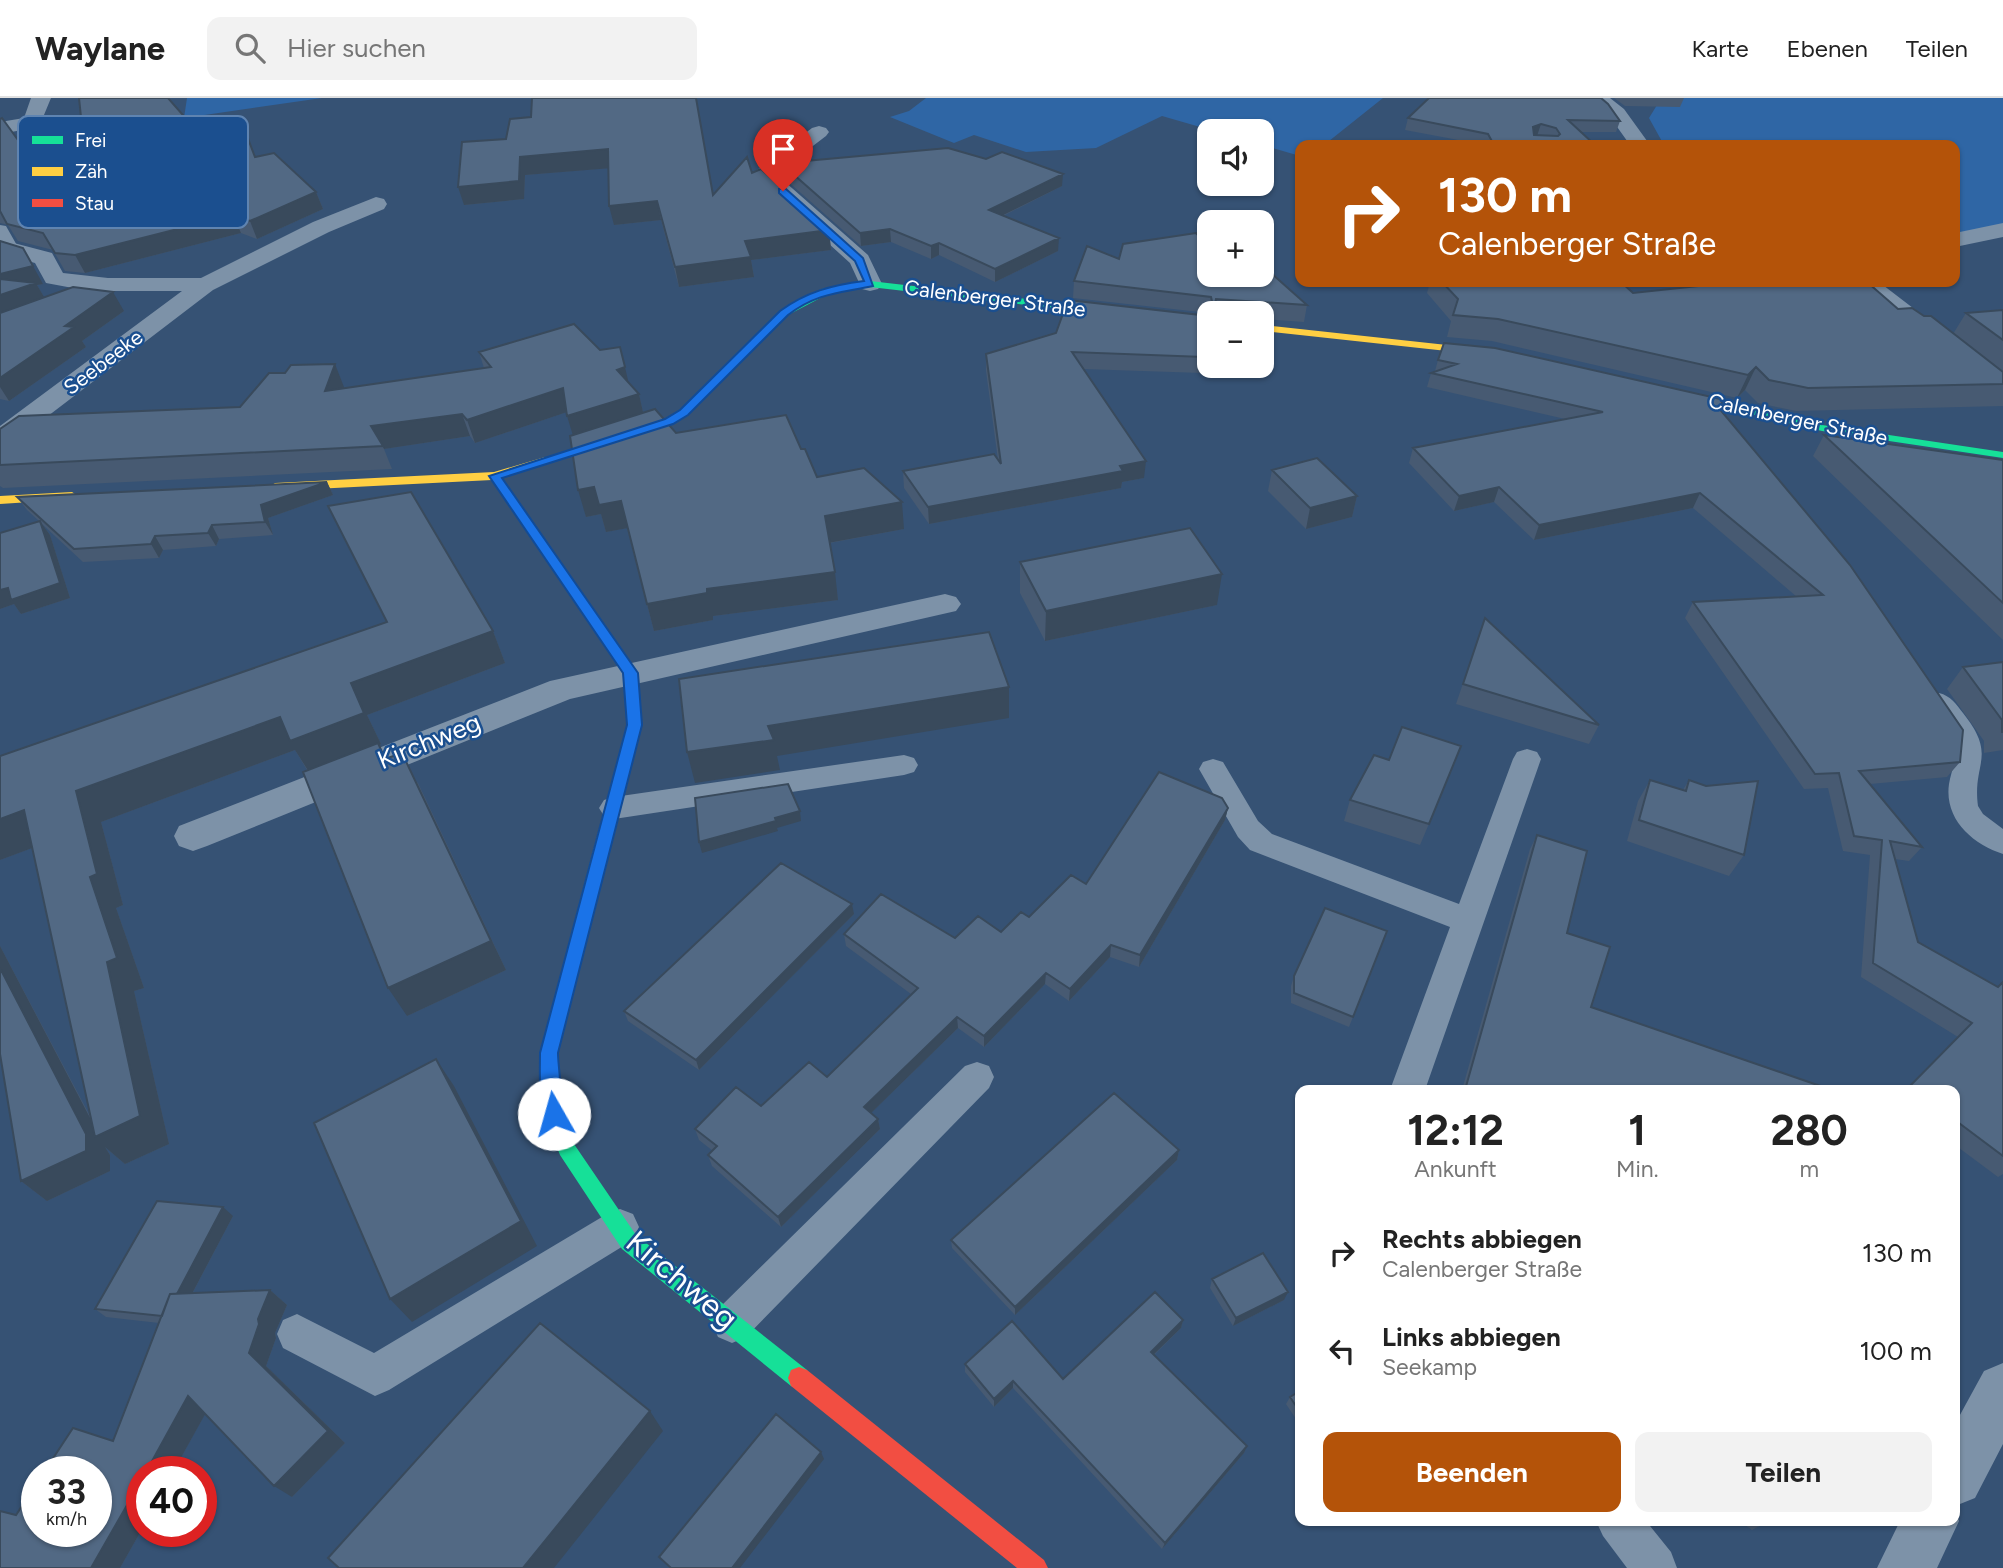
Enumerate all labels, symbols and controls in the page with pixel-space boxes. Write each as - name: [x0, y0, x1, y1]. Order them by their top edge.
- search box: [207, 17, 697, 80]
- text: Waylane: [35, 29, 165, 68]
- icon: search: [231, 29, 269, 67]
- text: Hier suchen: [287, 32, 426, 64]
- text: Karte: [1692, 34, 1749, 63]
- text: Ebenen: [1787, 34, 1868, 63]
- text: Teilen: [1906, 34, 1968, 63]
- legend: [18, 116, 248, 228]
- pin: [753, 119, 813, 191]
- map controls: [1197, 119, 1274, 378]
- button: sound: [1197, 119, 1274, 196]
- text: Frei: [75, 129, 106, 152]
- icon: arrive: [764, 130, 802, 168]
- text: Zäh: [75, 160, 107, 183]
- text: 130 m: [1438, 165, 1572, 224]
- icon: right: [1323, 168, 1414, 259]
- text: Stau: [75, 192, 114, 215]
- button: +: [1197, 210, 1274, 287]
- text: Calenberger Straße: [1438, 225, 1716, 263]
- street label: Calenberger Straße: [903, 274, 1087, 322]
- button: −: [1197, 301, 1274, 378]
- street label: Seebeeke: [59, 324, 147, 400]
- street label: Calenberger Straße: [1706, 388, 1890, 450]
- street label: Kirchweg: [373, 706, 485, 776]
- position arrow: [517, 1077, 591, 1151]
- text: 12:12: [1407, 1105, 1504, 1156]
- text: 1: [1628, 1105, 1646, 1156]
- text: 280: [1771, 1105, 1848, 1156]
- text: Ankunft: [1414, 1155, 1497, 1183]
- text: Min.: [1616, 1155, 1658, 1183]
- text: m: [1799, 1155, 1819, 1183]
- street label: Kirchweg: [619, 1222, 745, 1338]
- text: Rechts abbiegen: [1382, 1223, 1582, 1255]
- icon: right: [1323, 1234, 1361, 1272]
- text: 130 m: [1862, 1237, 1932, 1269]
- text: Calenberger Straße: [1382, 1255, 1582, 1283]
- text: Links abbiegen: [1382, 1321, 1561, 1353]
- icon: left: [1323, 1332, 1361, 1370]
- text: 100 m: [1859, 1335, 1932, 1367]
- text: Seekamp: [1382, 1353, 1477, 1381]
- button: Beenden: [1323, 1432, 1621, 1512]
- button: Teilen: [1635, 1432, 1932, 1512]
- speed limit sign: 40: [126, 1456, 217, 1547]
- text: 33: [47, 1471, 86, 1513]
- text: km/h: [46, 1508, 87, 1530]

